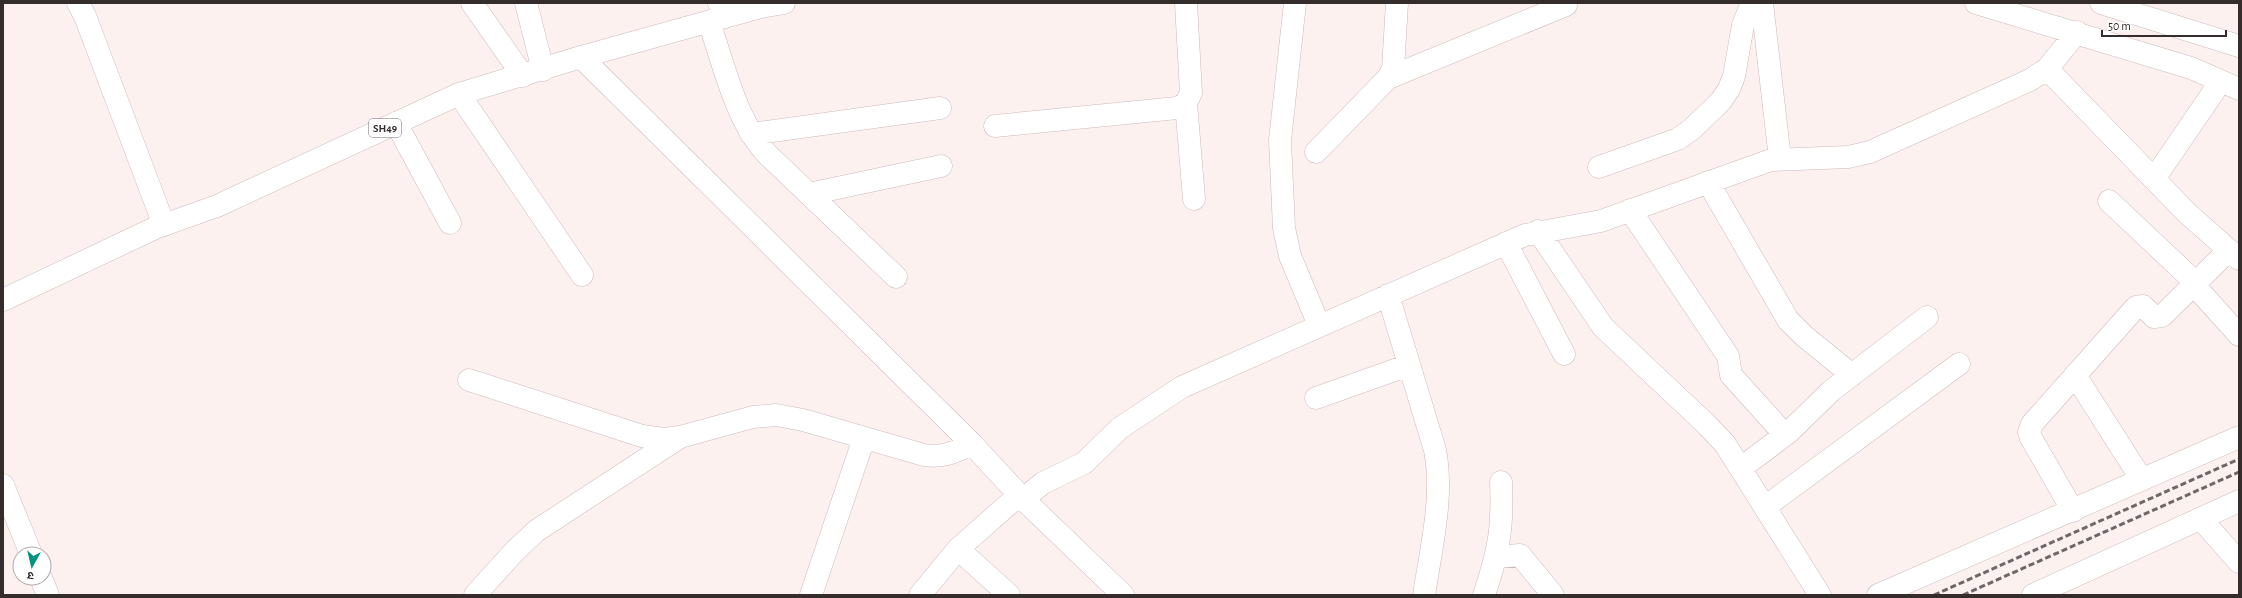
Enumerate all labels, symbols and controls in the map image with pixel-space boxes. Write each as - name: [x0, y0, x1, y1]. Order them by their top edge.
- scale bar: [2102, 12, 2226, 38]
- text: 50 m: [2108, 20, 2131, 32]
- road number: SH49: [369, 119, 401, 137]
- north arrow: [12, 546, 52, 586]
- text: उ: [26, 569, 35, 581]

